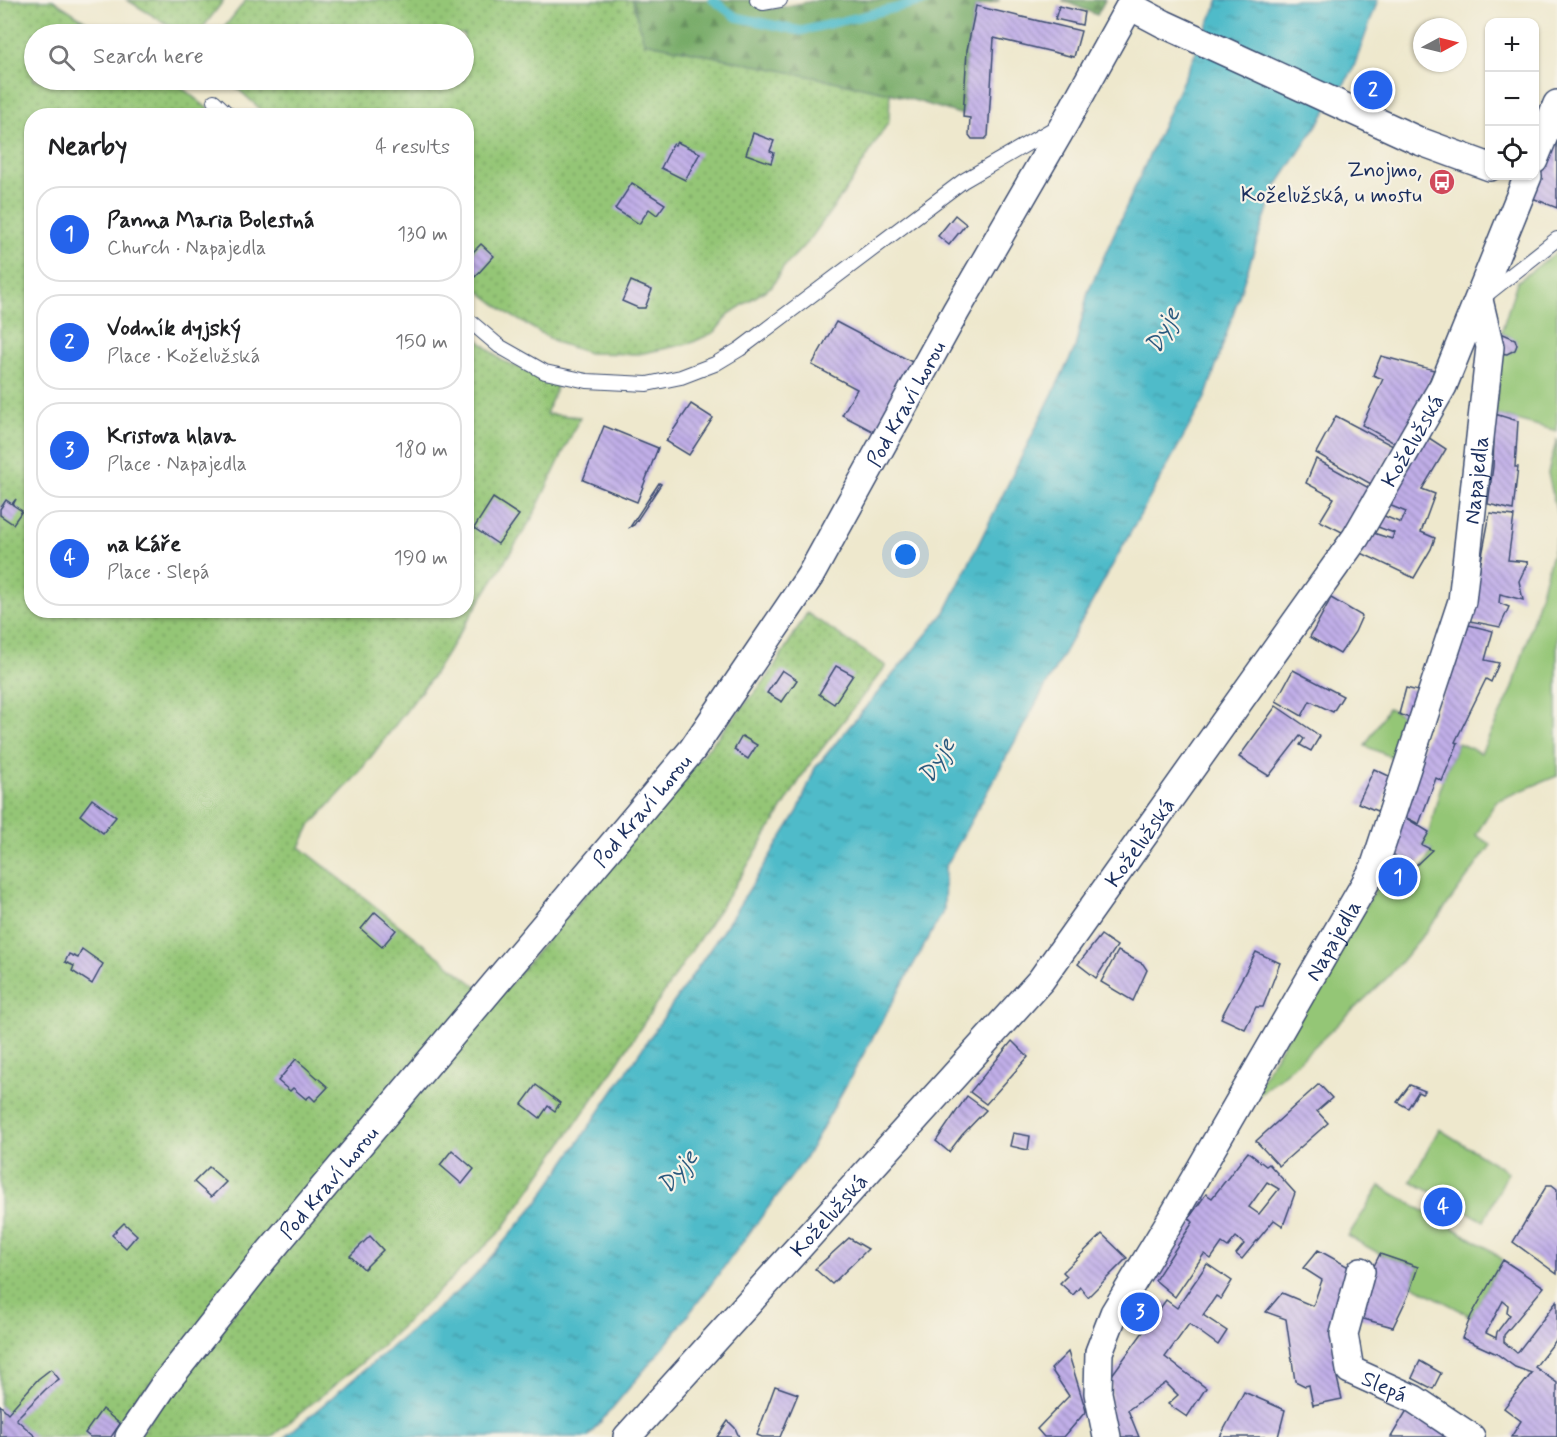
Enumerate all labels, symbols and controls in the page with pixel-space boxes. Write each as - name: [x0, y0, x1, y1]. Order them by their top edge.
- north arrow: [1413, 18, 1467, 72]
- map controls: [1485, 18, 1539, 180]
- button: +: [1485, 18, 1539, 72]
- search box: [24, 24, 474, 90]
- icon: search: [45, 41, 78, 74]
- text: Search here: [93, 43, 204, 71]
- pin: 2: [1354, 68, 1392, 112]
- button: −: [1485, 72, 1539, 126]
- button: locate: [1485, 126, 1539, 180]
- text: Nearby: [48, 130, 127, 164]
- text: 4 results: [375, 134, 450, 161]
- place label: Znojmo, Koželužská, u mostu: [1241, 157, 1422, 210]
- bus stop icon: Znojmo, Koželužská, u mostu: [1427, 167, 1457, 197]
- text: Panna Maria Bolestná: [107, 207, 314, 235]
- text: 1: [65, 221, 74, 248]
- text: 130 m: [397, 221, 448, 248]
- text: Church · Napajedla: [107, 235, 266, 262]
- water label: Dyje: [1139, 301, 1188, 359]
- text: Vodník dyjský: [107, 315, 241, 343]
- text: 2: [65, 329, 74, 356]
- text: 150 m: [395, 329, 448, 356]
- street label: Pod Kraví horou: [861, 336, 953, 472]
- text: Place · Koželužská: [107, 343, 260, 370]
- street label: Koželužská: [1376, 389, 1451, 493]
- text: Kristova hlava: [107, 423, 236, 451]
- street label: Napajedla: [1459, 435, 1496, 526]
- text: 3: [65, 437, 74, 464]
- text: 180 m: [395, 437, 448, 464]
- text: Place · Napajedla: [107, 451, 247, 478]
- text: na Káře: [107, 531, 181, 559]
- your location: [891, 540, 920, 569]
- text: 4: [64, 545, 75, 572]
- text: 190 m: [394, 545, 448, 572]
- text: Place · Slepá: [107, 559, 210, 586]
- water label: Dyje: [912, 731, 963, 789]
- street label: Pod Kraví horou: [587, 749, 699, 874]
- street label: Koželužská: [1099, 793, 1182, 893]
- pin: 1: [1378, 854, 1418, 900]
- street label: Napajedla: [1300, 896, 1368, 986]
- street label: Pod Kraví horou: [274, 1121, 386, 1246]
- water label: Dyje: [651, 1143, 706, 1200]
- street label: Koželužská: [785, 1168, 875, 1264]
- pin: 4: [1424, 1184, 1462, 1230]
- pin: 3: [1120, 1290, 1160, 1334]
- street label: Slepá: [1357, 1365, 1411, 1410]

